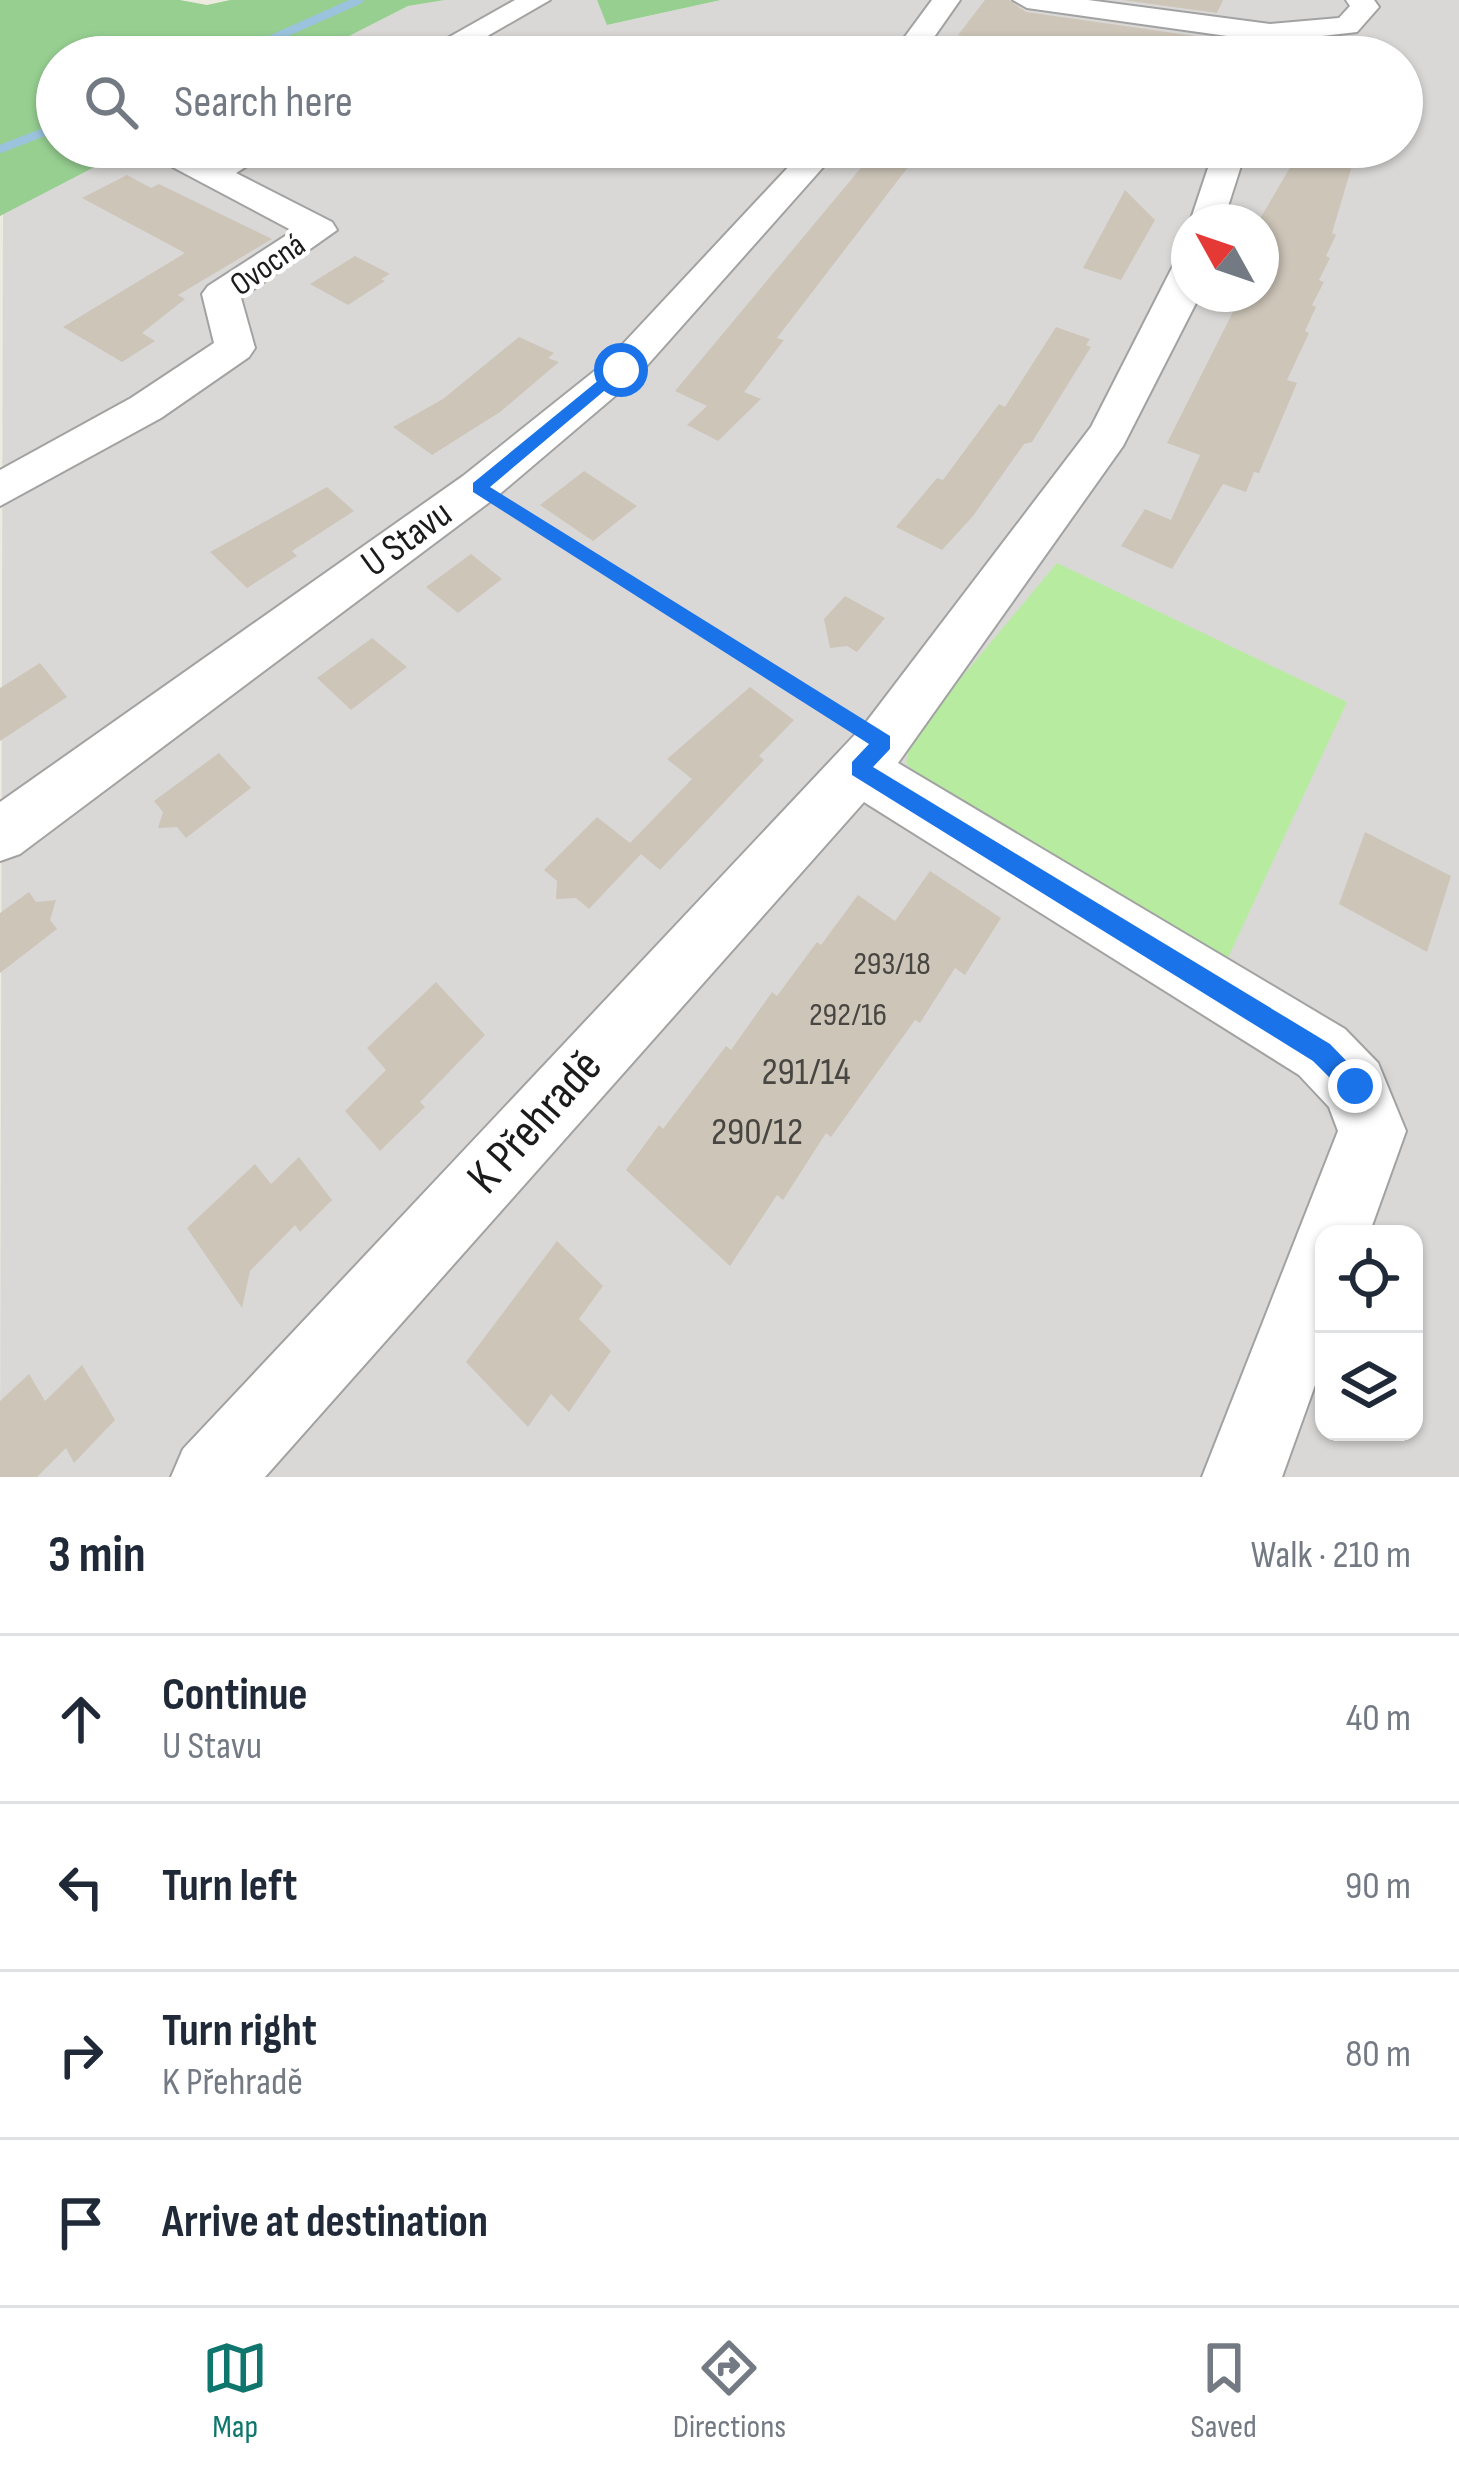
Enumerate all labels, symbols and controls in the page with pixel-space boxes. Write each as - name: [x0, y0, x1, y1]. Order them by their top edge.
- search box: [36, 36, 1423, 168]
- icon: search: [78, 69, 144, 135]
- text: Search here: [174, 75, 353, 130]
- north arrow: [1171, 204, 1279, 312]
- street label: Ovocná: [223, 225, 313, 305]
- route start: [594, 343, 648, 397]
- street label: U Stavu: [353, 491, 461, 587]
- house number: 293/18: [853, 944, 931, 984]
- house number: 292/16: [809, 995, 887, 1035]
- street label: K Přehradě: [456, 1039, 614, 1205]
- house number: 291/14: [762, 1049, 850, 1096]
- route end: [1328, 1059, 1382, 1113]
- house number: 290/12: [711, 1109, 803, 1156]
- map controls: [1315, 1225, 1423, 1441]
- button: locate: [1315, 1225, 1423, 1333]
- button: layers: [1315, 1333, 1423, 1441]
- text: 3 min: [48, 1525, 146, 1586]
- text: Walk · 210 m: [1251, 1532, 1411, 1579]
- text: Continue: [162, 1668, 308, 1723]
- icon: ahead: [48, 1686, 114, 1752]
- text: 40 m: [1346, 1695, 1411, 1742]
- text: U Stavu: [162, 1723, 262, 1770]
- icon: left: [48, 1854, 114, 1920]
- text: Turn left: [162, 1859, 297, 1914]
- text: 90 m: [1345, 1863, 1411, 1910]
- text: Turn right: [162, 2004, 317, 2059]
- icon: right: [48, 2022, 114, 2088]
- text: 80 m: [1345, 2031, 1411, 2078]
- text: K Přehradě: [162, 2059, 303, 2106]
- icon: arrive: [48, 2190, 114, 2256]
- text: Arrive at destination: [162, 2195, 488, 2250]
- tab: Map: [202, 2335, 268, 2447]
- tab: Directions: [673, 2335, 786, 2447]
- tab: Saved: [1191, 2335, 1257, 2447]

